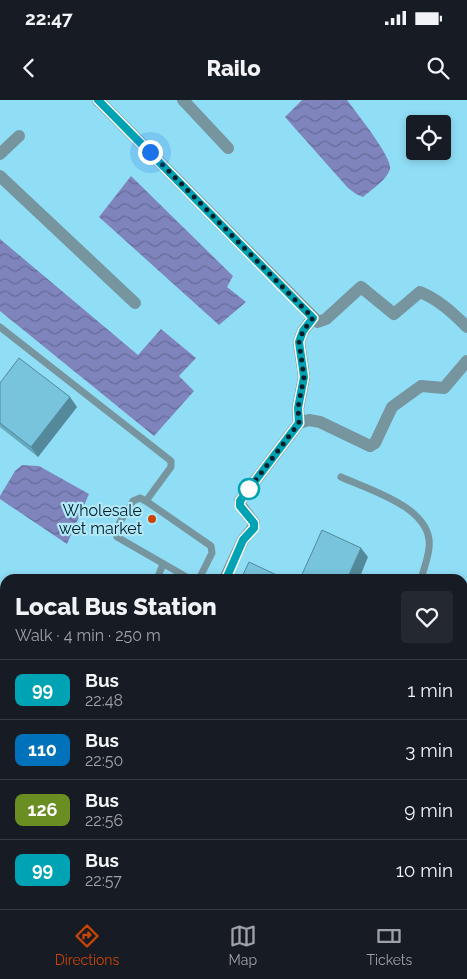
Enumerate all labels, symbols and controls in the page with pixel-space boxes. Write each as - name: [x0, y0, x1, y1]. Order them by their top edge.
- text: 22:47: [25, 7, 73, 29]
- icon: back: [15, 54, 43, 82]
- icon: search: [424, 54, 452, 82]
- text: Railo: [206, 55, 261, 81]
- map controls: [406, 115, 451, 160]
- button: locate: [406, 115, 451, 160]
- your location: [138, 140, 163, 165]
- unlabelled marker: [238, 478, 260, 500]
- place label: Wholesale wet market: [59, 501, 143, 538]
- marker: Wholesale wet market: [146, 513, 158, 525]
- button: heart: [401, 591, 453, 643]
- text: Local Bus Station: [15, 592, 217, 621]
- text: Walk · 4 min · 250 m: [15, 626, 161, 645]
- text: Bus: [85, 669, 119, 691]
- text: 99: [32, 679, 53, 700]
- text: 1 min: [407, 679, 453, 701]
- text: 22:48: [85, 691, 123, 710]
- text: Bus: [85, 729, 119, 751]
- text: 110: [28, 739, 57, 760]
- text: 3 min: [405, 739, 453, 761]
- text: 22:50: [85, 751, 123, 770]
- text: Bus: [85, 789, 119, 811]
- text: 126: [28, 799, 57, 820]
- text: 9 min: [404, 799, 453, 821]
- text: 22:56: [85, 811, 123, 830]
- text: Bus: [85, 849, 119, 871]
- text: 99: [32, 859, 53, 880]
- text: 10 min: [396, 859, 453, 881]
- text: 22:57: [85, 871, 122, 890]
- tab: Directions: [55, 922, 119, 968]
- tab: Map: [229, 922, 257, 968]
- tab: Tickets: [366, 922, 412, 968]

